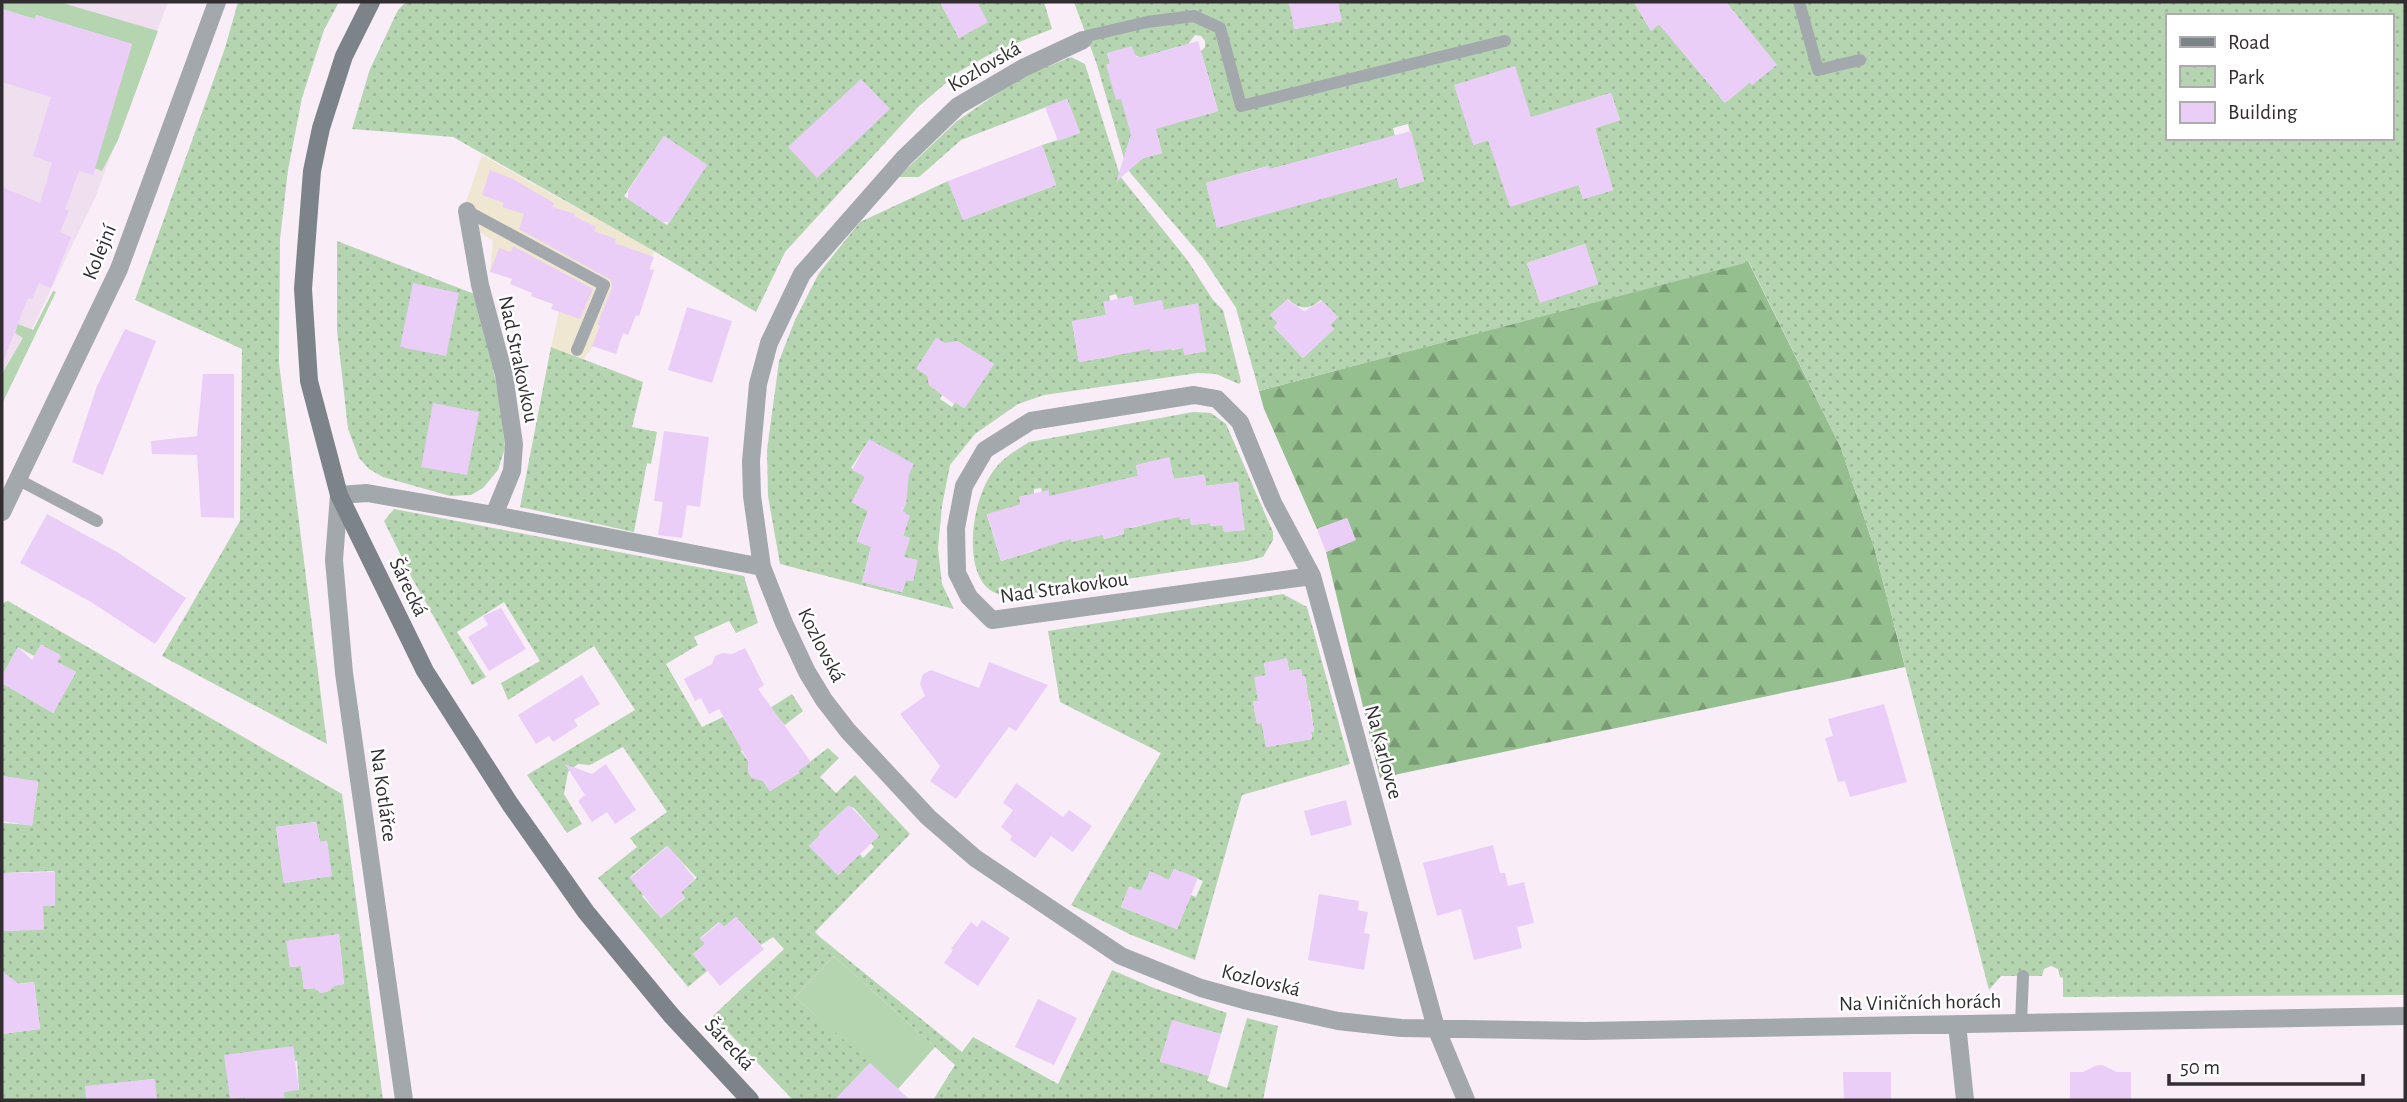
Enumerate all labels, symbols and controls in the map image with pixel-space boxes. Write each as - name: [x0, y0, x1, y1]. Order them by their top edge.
- legend: [2166, 14, 2393, 140]
- text: Road: [2228, 32, 2270, 53]
- street label: Kozlovská: [944, 37, 1025, 96]
- text: Park: [2228, 67, 2265, 88]
- text: Building: [2228, 102, 2298, 123]
- street label: Kolejní: [79, 221, 120, 283]
- street label: Nad Strakovkou: [495, 294, 542, 425]
- street label: Šárecká: [385, 554, 434, 620]
- street label: Nad Strakovkou: [999, 568, 1130, 607]
- street label: Kozlovská: [794, 605, 849, 686]
- street label: Na Karlovce: [1361, 703, 1406, 801]
- street label: Na Kotlářce: [367, 747, 400, 843]
- street label: Kozlovská: [1219, 961, 1303, 1000]
- street label: Na Viničních horách: [1839, 991, 2001, 1014]
- street label: Šárecká: [701, 1013, 760, 1075]
- scale bar: [2169, 1042, 2363, 1086]
- text: 50 m: [2180, 1057, 2220, 1078]

